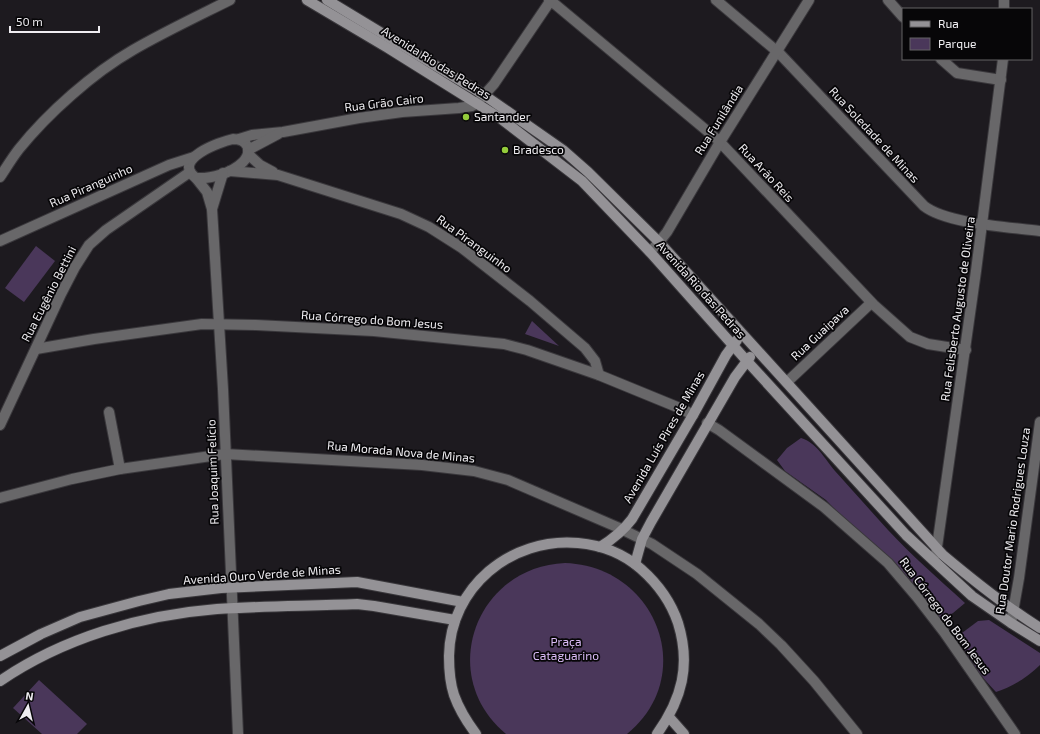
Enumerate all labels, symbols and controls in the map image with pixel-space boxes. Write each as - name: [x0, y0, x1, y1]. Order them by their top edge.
- scale bar: [10, 8, 99, 34]
- legend: [902, 8, 1032, 60]
- text: 50 m: [16, 14, 43, 28]
- text: Rua: [938, 16, 959, 30]
- street label: Avenida Rio das Pedras: [379, 23, 494, 101]
- text: Parque: [938, 36, 976, 50]
- street label: Rua Funilândia: [691, 82, 745, 157]
- street label: Rua Soledade de Minas: [827, 84, 923, 185]
- street label: Rua Grão Cairo: [343, 90, 425, 114]
- place label: Santander: [474, 109, 531, 123]
- marker: Santander: [461, 112, 471, 122]
- street label: Rua Arão Reis: [736, 140, 797, 204]
- place label: Bradesco: [513, 142, 564, 156]
- marker: Bradesco: [500, 145, 510, 155]
- street label: Rua Piranguinho: [47, 160, 134, 210]
- street label: Rua Piranguinho: [434, 211, 515, 275]
- street label: Rua Felisberto Augusto de Oliveira: [937, 216, 977, 402]
- street label: Avenida Rio das Pedras: [654, 238, 749, 341]
- street label: Rua Eugênio Bettini: [18, 243, 78, 344]
- street label: Rua Guaipava: [788, 302, 851, 363]
- street label: Rua Córrego do Bom Jesus: [301, 307, 444, 331]
- street label: Avenida Luís Pires de Minas: [620, 368, 707, 505]
- street label: Rua Joaquim Felício: [203, 419, 221, 525]
- street label: Rua Doutor Mario Rodrigues Louza: [992, 427, 1032, 615]
- street label: Rua Morada Nova de Minas: [327, 438, 476, 464]
- street label: Rua Córrego do Bom Jesus: [897, 554, 994, 676]
- street label: Avenida Ouro Verde de Minas: [183, 562, 341, 586]
- park label: Praça Cataguarino: [533, 634, 599, 662]
- north arrow: [8, 686, 48, 726]
- text: N: [25, 689, 34, 703]

